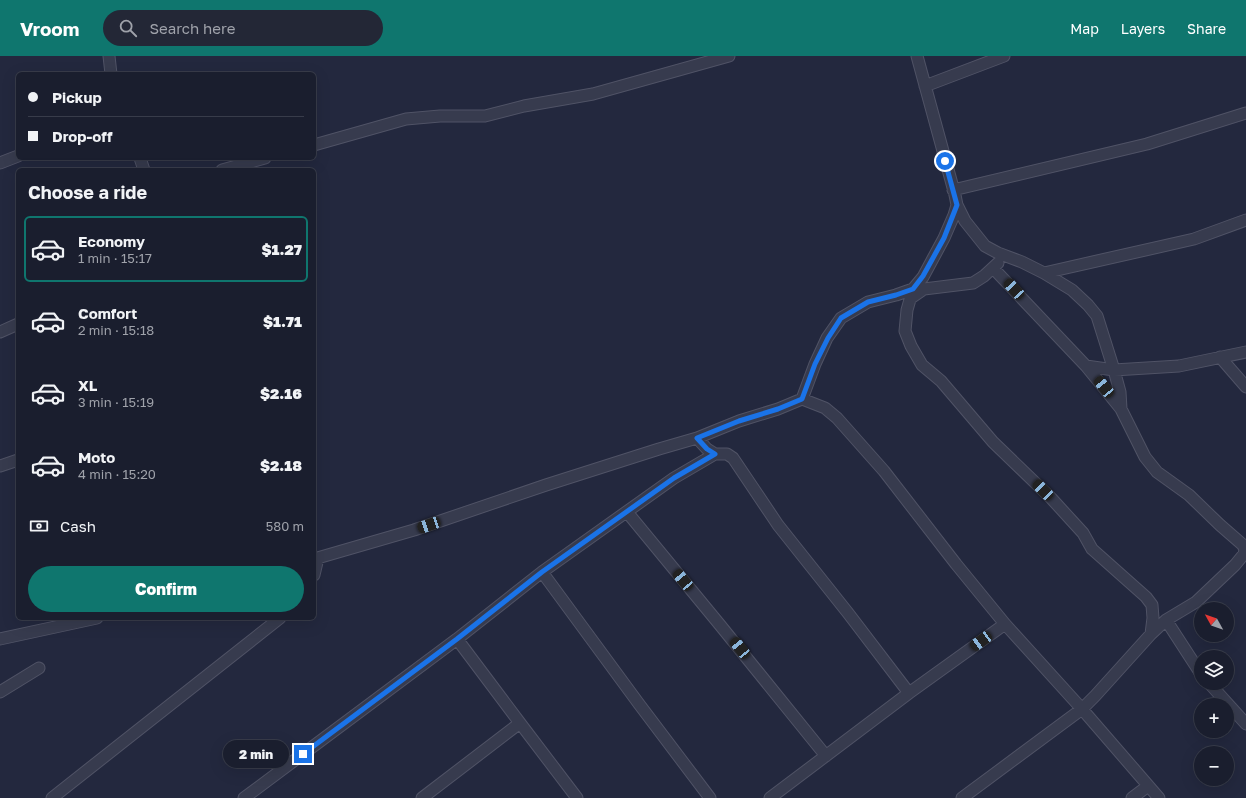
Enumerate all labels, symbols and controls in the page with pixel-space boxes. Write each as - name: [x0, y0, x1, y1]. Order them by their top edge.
- search box: [103, 10, 383, 46]
- text: Vroom: [20, 17, 79, 40]
- icon: search: [117, 17, 139, 39]
- text: Search here: [149, 19, 235, 37]
- text: Map: [1070, 20, 1099, 37]
- text: Layers: [1121, 20, 1165, 37]
- text: Share: [1187, 20, 1226, 37]
- text: Pickup: [52, 88, 102, 106]
- text: Drop-off: [52, 127, 112, 145]
- route start: [936, 152, 954, 170]
- text: Choose a ride: [28, 181, 147, 203]
- icon: car: [30, 231, 66, 267]
- text: Economy: [78, 232, 145, 250]
- text: $1.27: [262, 240, 302, 258]
- text: 1 min · 15:17: [78, 250, 152, 266]
- car: [1001, 276, 1027, 302]
- icon: car: [30, 303, 66, 339]
- text: Comfort: [78, 304, 137, 322]
- text: $1.71: [263, 312, 302, 330]
- text: 2 min · 15:18: [78, 322, 154, 338]
- car: [1092, 374, 1116, 400]
- icon: car: [30, 375, 66, 411]
- text: XL: [78, 376, 97, 394]
- text: $2.16: [260, 384, 302, 402]
- text: 3 min · 15:19: [78, 394, 154, 410]
- icon: car: [30, 447, 66, 483]
- text: Moto: [78, 448, 115, 466]
- text: $2.18: [260, 456, 302, 474]
- text: 4 min · 15:20: [78, 466, 156, 482]
- car: [1030, 477, 1056, 503]
- icon: cash: [28, 515, 50, 537]
- car: [416, 515, 442, 535]
- text: Cash: [60, 517, 96, 535]
- text: 580 m: [266, 518, 304, 534]
- button: Confirm: [28, 566, 304, 612]
- car: [671, 567, 695, 593]
- north arrow: [1194, 602, 1234, 642]
- map controls: [1194, 602, 1234, 786]
- car: [968, 629, 994, 653]
- car: [728, 635, 752, 661]
- button: layers: [1194, 650, 1234, 690]
- button: +: [1194, 698, 1234, 738]
- callout: 2 min: [223, 740, 289, 768]
- route end: [294, 745, 312, 763]
- text: 2 min: [239, 746, 273, 762]
- button: −: [1194, 746, 1234, 786]

